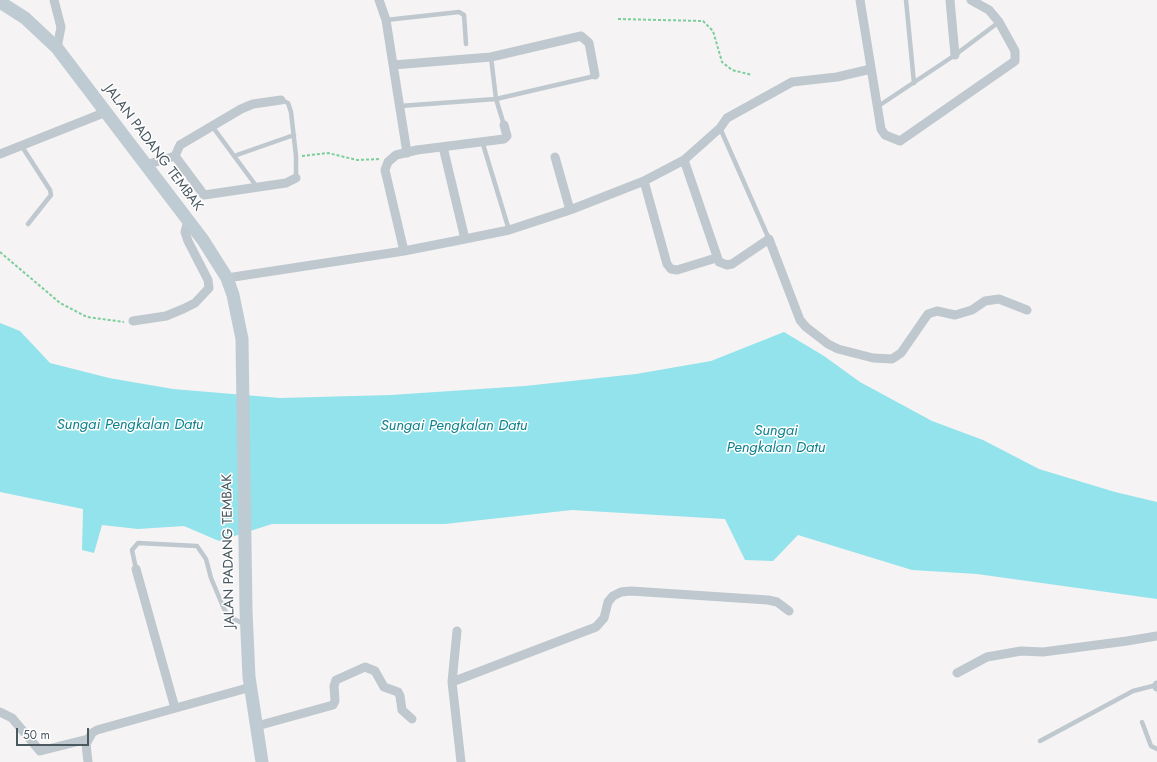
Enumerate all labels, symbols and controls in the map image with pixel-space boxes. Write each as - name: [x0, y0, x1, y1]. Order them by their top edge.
- street label: JALAN PADANG TEMBAK: [100, 81, 206, 215]
- water label: Sungai Pengkalan Datu: [57, 416, 203, 434]
- water label: Sungai Pengkalan Datu: [381, 417, 527, 435]
- water label: Sungai Pengkalan Datu: [727, 422, 825, 457]
- street label: JALAN PADANG TEMBAK: [219, 474, 239, 628]
- scale bar: [18, 720, 91, 746]
- text: 50 m: [23, 726, 50, 744]

